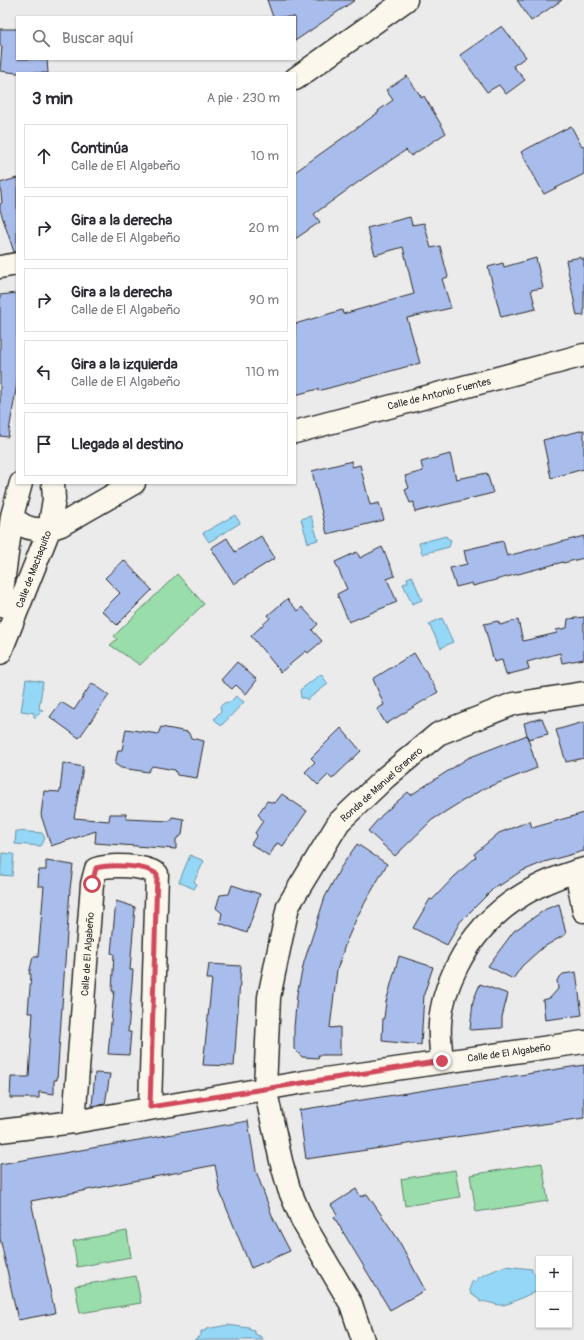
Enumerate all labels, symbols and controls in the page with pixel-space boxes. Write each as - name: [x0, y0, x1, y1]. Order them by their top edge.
- search box: [16, 16, 296, 60]
- icon: search: [30, 27, 52, 49]
- text: Buscar aquí: [62, 29, 134, 48]
- text: 3 min: [32, 88, 73, 109]
- text: A pie · 230 m: [207, 90, 280, 106]
- text: Continúa: [71, 139, 128, 158]
- icon: ahead: [33, 145, 55, 167]
- text: 10 m: [251, 148, 279, 164]
- text: Calle de El Algabeño: [71, 158, 180, 174]
- text: Gira a la derecha: [71, 211, 172, 230]
- icon: right: [33, 217, 55, 239]
- text: 20 m: [248, 220, 279, 236]
- text: Calle de El Algabeño: [71, 230, 180, 246]
- text: Gira a la derecha: [71, 283, 172, 302]
- icon: right: [33, 289, 55, 311]
- text: 90 m: [249, 292, 279, 308]
- text: Calle de El Algabeño: [71, 302, 180, 318]
- text: Gira a la izquierda: [71, 355, 178, 374]
- icon: left: [33, 361, 55, 383]
- text: 110 m: [246, 364, 279, 380]
- text: Calle de El Algabeño: [71, 374, 180, 390]
- street label: Calle de Antonio Fuentes: [386, 375, 493, 413]
- icon: arrive: [33, 433, 55, 455]
- text: Llegada al destino: [71, 435, 183, 454]
- street label: Calle de Machaquito: [14, 528, 54, 610]
- street label: Ronda de Manuel Granero: [338, 744, 426, 825]
- route start: [83, 875, 101, 893]
- street label: Calle de El Algabeño: [79, 911, 97, 996]
- street label: Calle de El Algabeño: [467, 1041, 552, 1065]
- route end: [433, 1052, 451, 1070]
- map controls: [536, 1256, 572, 1328]
- button: +: [536, 1256, 572, 1292]
- button: −: [536, 1292, 572, 1328]

